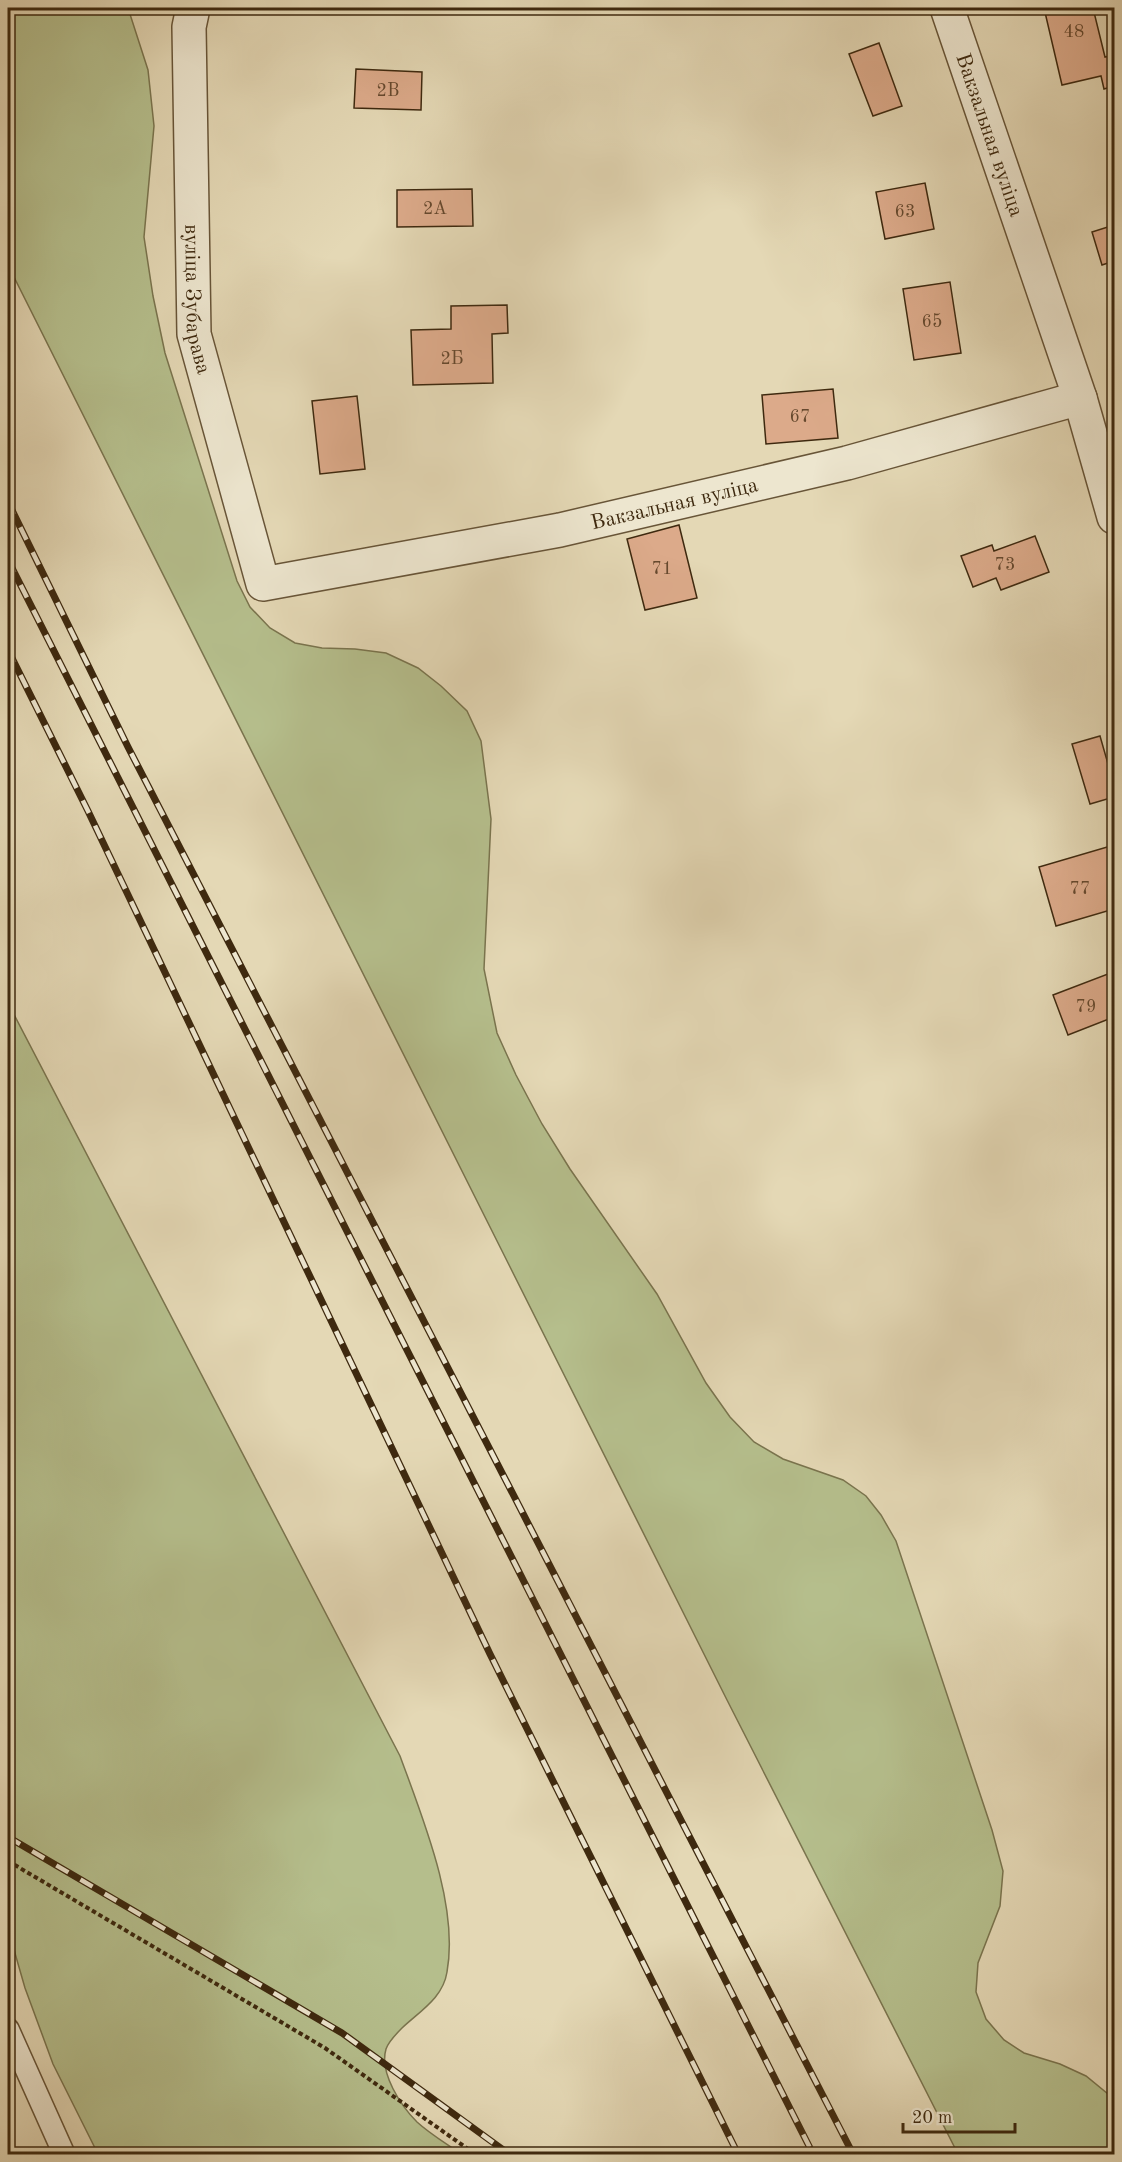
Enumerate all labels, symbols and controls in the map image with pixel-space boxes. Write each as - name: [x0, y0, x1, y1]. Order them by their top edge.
- house number: 48: [1064, 23, 1084, 41]
- street label: Вакзальная вуліца: [951, 51, 1026, 220]
- house number: 2В: [377, 82, 399, 100]
- house number: 2А: [423, 200, 447, 218]
- house number: 63: [895, 203, 915, 221]
- street label: вуліца Зубарава: [180, 224, 214, 377]
- house number: 65: [922, 313, 942, 331]
- house number: 2Б: [440, 350, 464, 368]
- house number: 67: [790, 408, 810, 426]
- street label: Вакзальная вуліца: [589, 475, 760, 534]
- house number: 73: [995, 556, 1015, 574]
- house number: 71: [652, 560, 672, 578]
- house number: 77: [1070, 880, 1090, 898]
- house number: 79: [1076, 998, 1096, 1016]
- scale bar: [903, 2096, 1016, 2134]
- text: 20 m: [912, 2109, 952, 2127]

